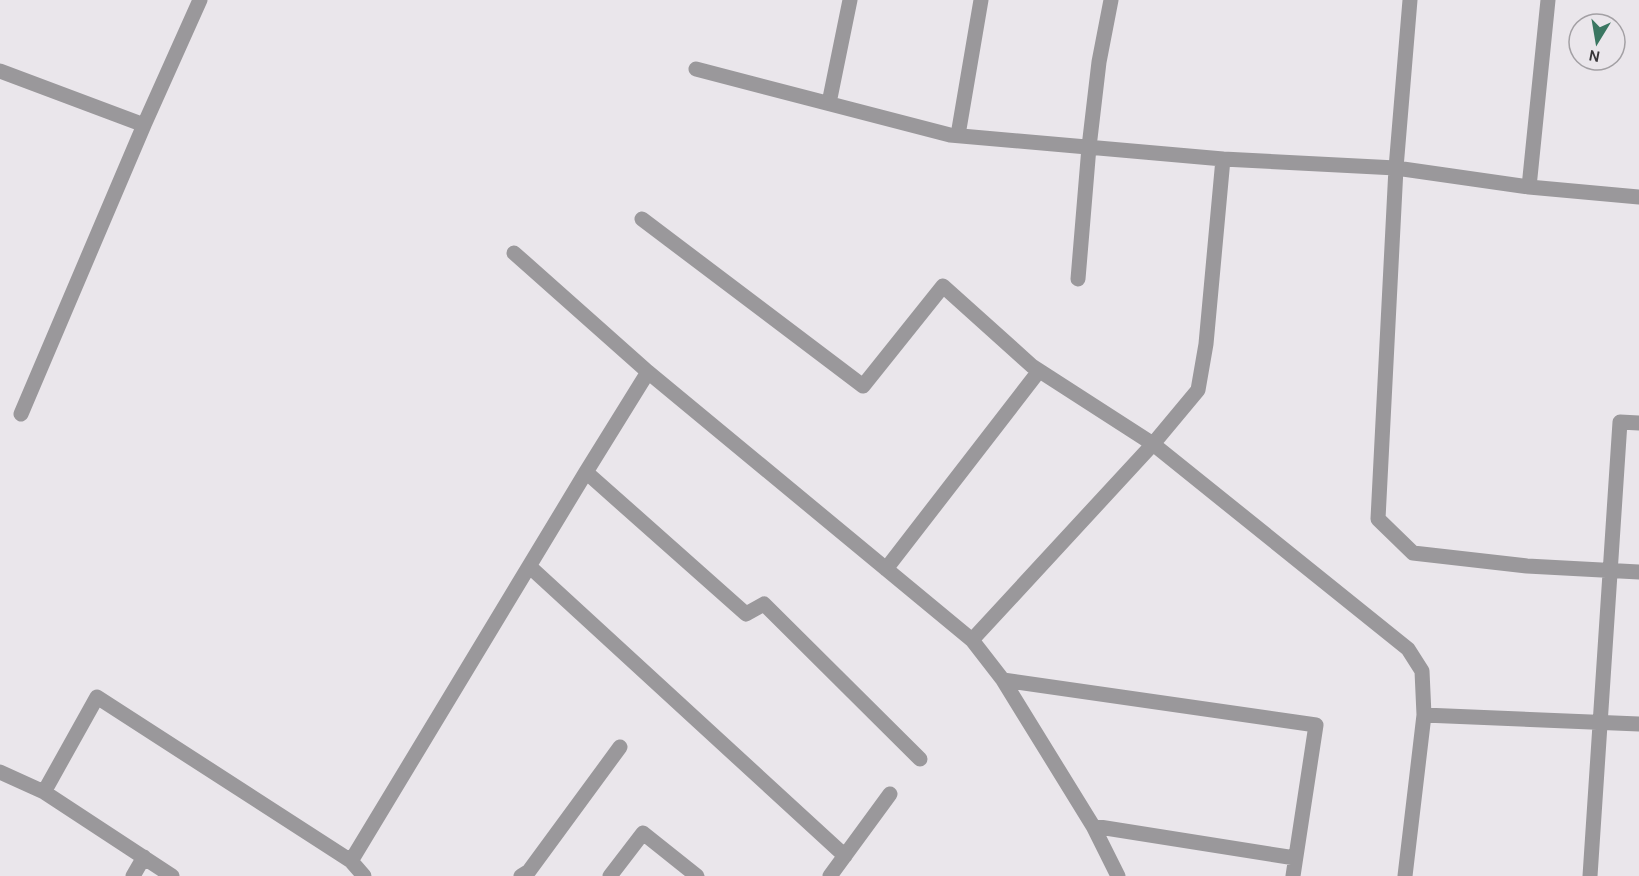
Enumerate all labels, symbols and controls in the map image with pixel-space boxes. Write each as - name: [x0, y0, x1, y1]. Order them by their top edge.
- north arrow: [1567, 12, 1627, 72]
- text: N: [1587, 46, 1602, 67]

